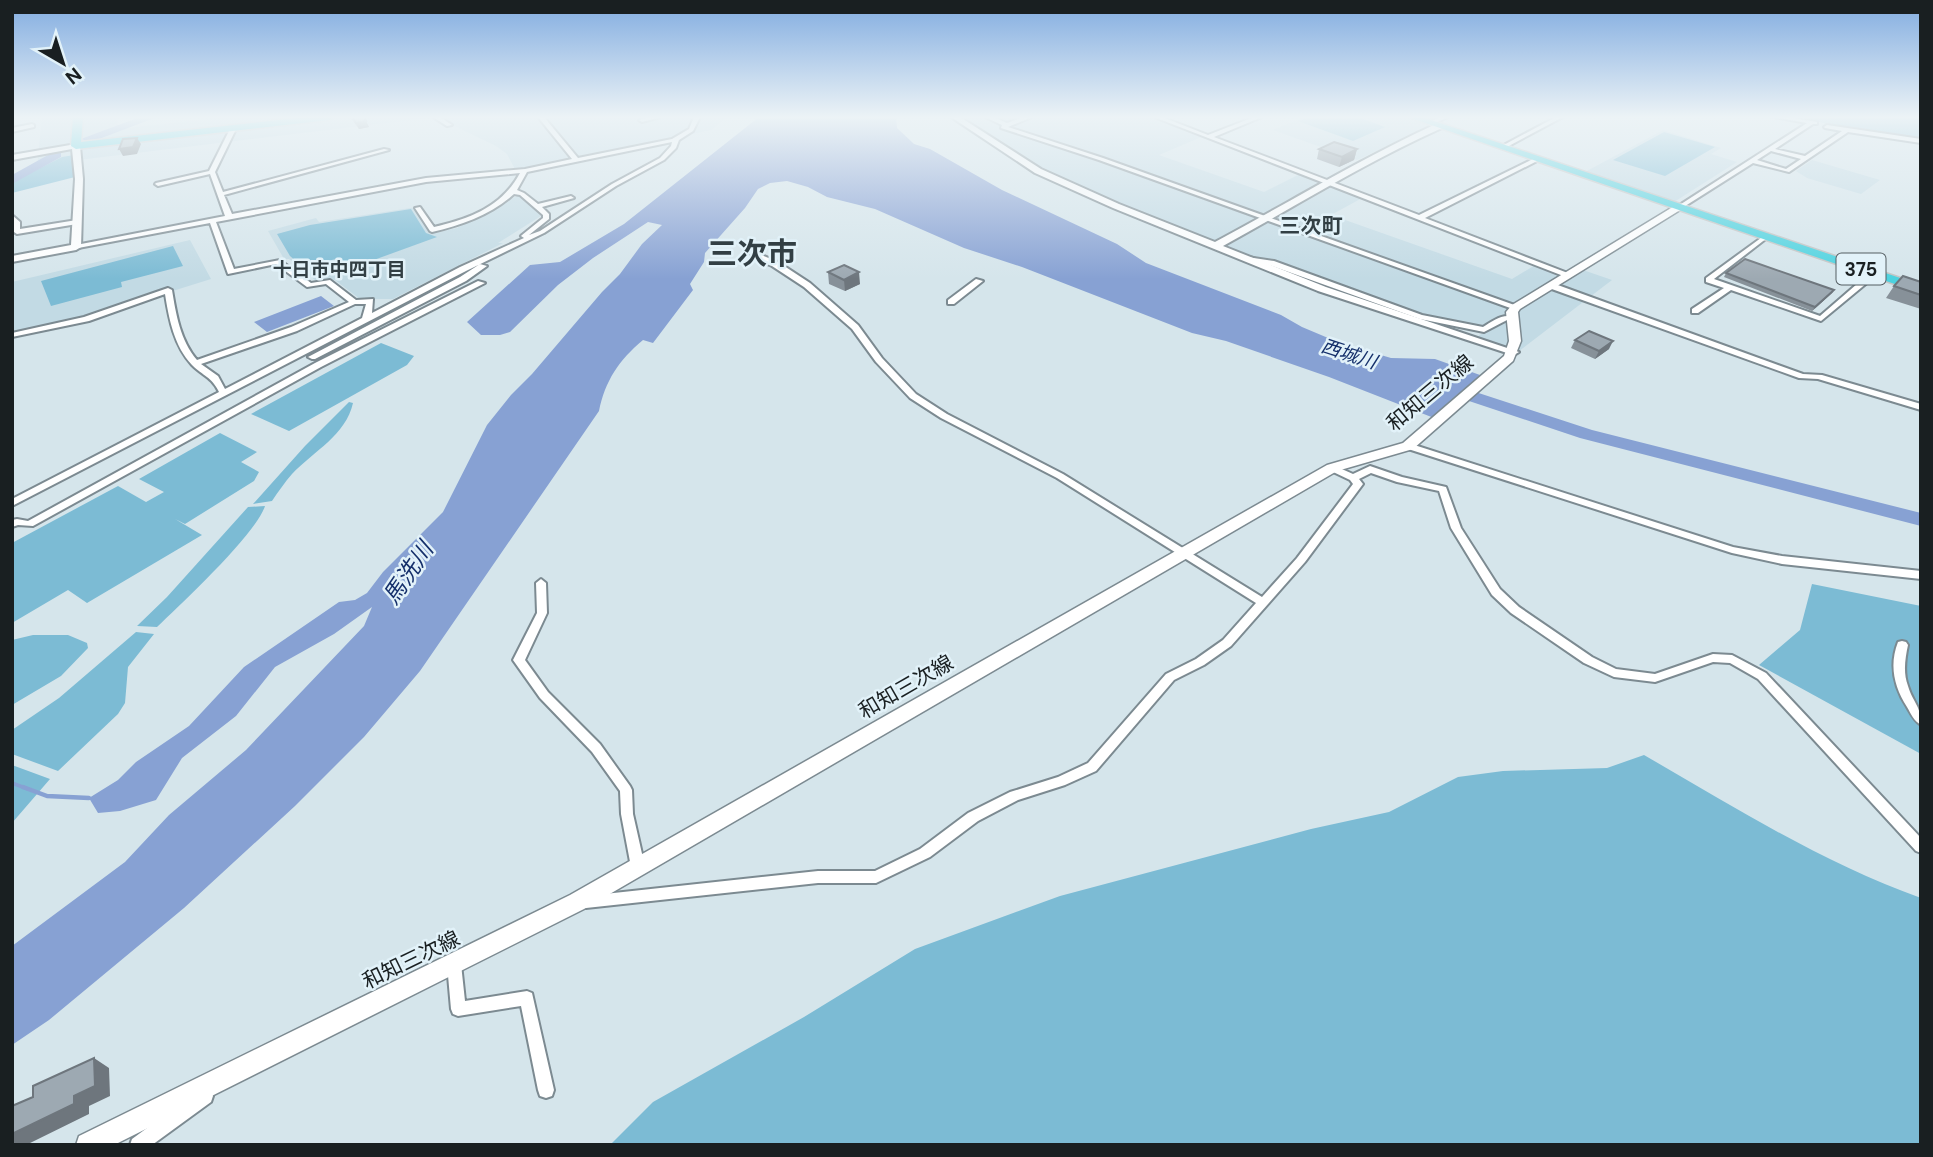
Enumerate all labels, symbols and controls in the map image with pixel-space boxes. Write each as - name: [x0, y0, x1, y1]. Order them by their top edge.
- north arrow: [28, 28, 98, 98]
- text: N: [60, 62, 87, 90]
- district label: 三次町: [1280, 212, 1343, 240]
- district label: 三次市: [707, 234, 797, 273]
- road number: 375: [1836, 254, 1885, 284]
- district label: 十日市中四丁目: [272, 257, 406, 282]
- water label: 西城川: [1318, 333, 1382, 375]
- street label: 和知三次線: [1381, 349, 1479, 437]
- water label: 馬洗川: [376, 534, 441, 610]
- street label: 和知三次線: [854, 649, 958, 725]
- street label: 和知三次線: [358, 924, 464, 996]

